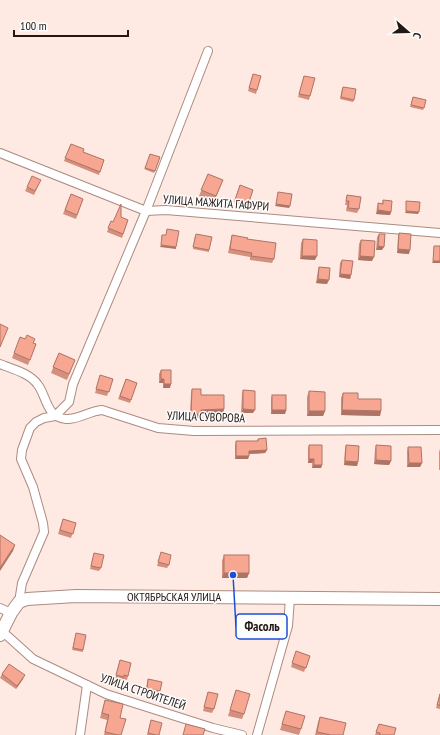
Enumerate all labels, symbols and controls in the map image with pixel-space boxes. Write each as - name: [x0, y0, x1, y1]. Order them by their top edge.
- scale bar: [14, 12, 128, 38]
- north arrow: [388, 12, 428, 52]
- text: 100 m: [20, 18, 47, 33]
- text: С: [410, 31, 425, 40]
- street label: УЛИЦА МАЖИТА ГАФУРИ: [163, 191, 270, 214]
- street label: УЛИЦА СУВОРОВА: [167, 408, 246, 425]
- street label: ОКТЯБРЬСКАЯ УЛИЦА: [127, 589, 221, 604]
- callout: Фасоль: [236, 614, 287, 639]
- text: Фасоль: [244, 618, 280, 635]
- street label: УЛИЦА СТРОИТЕЛЕЙ: [98, 670, 188, 713]

